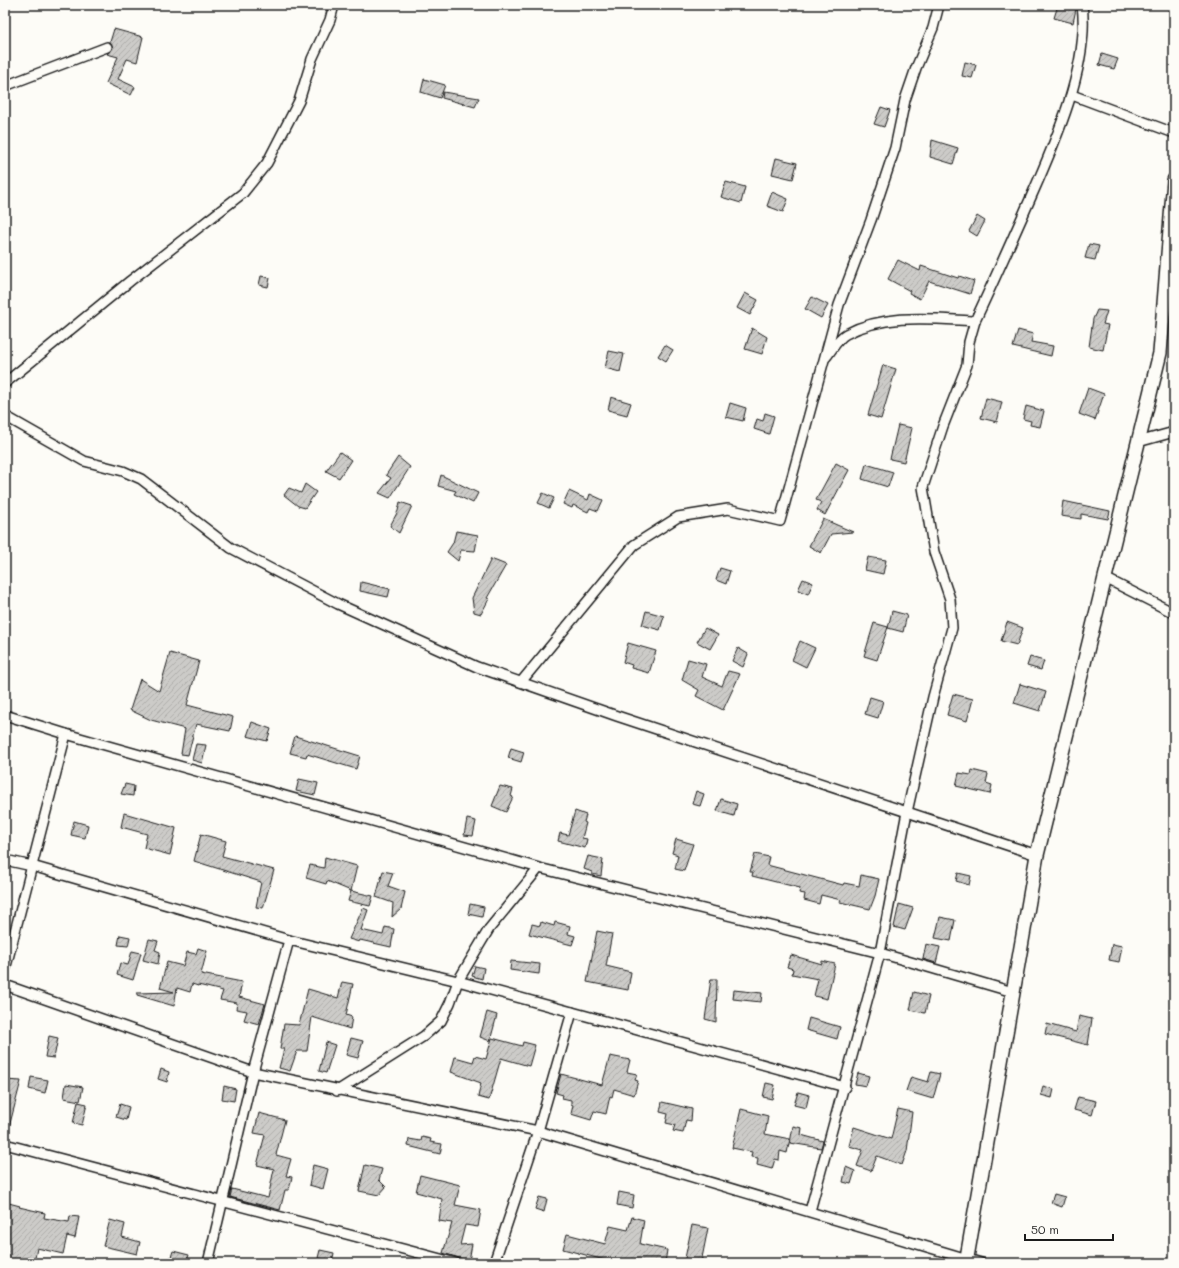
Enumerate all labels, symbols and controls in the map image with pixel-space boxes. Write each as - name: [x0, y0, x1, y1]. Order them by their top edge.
- scale bar: [1025, 1216, 1113, 1242]
- text: 50 m: [1031, 1221, 1059, 1237]

